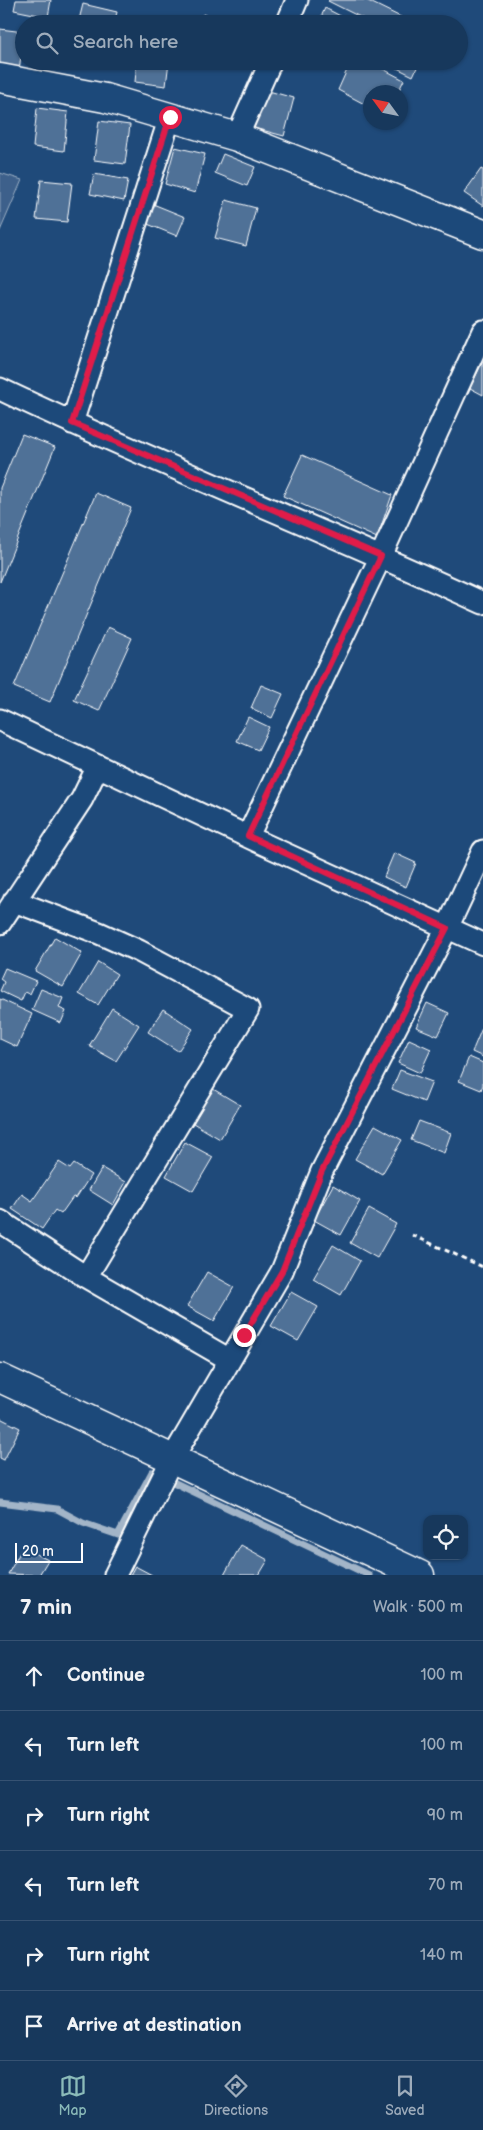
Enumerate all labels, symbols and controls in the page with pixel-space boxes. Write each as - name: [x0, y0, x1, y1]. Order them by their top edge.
- search box: [15, 15, 468, 70]
- icon: search: [33, 29, 61, 57]
- text: Search here: [73, 31, 178, 54]
- north arrow: [363, 85, 408, 130]
- route start: [159, 106, 182, 129]
- route end: [233, 1324, 256, 1347]
- map controls: [423, 1515, 468, 1560]
- button: locate: [423, 1515, 468, 1560]
- scale bar: [15, 1540, 82, 1563]
- text: 20 m: [22, 1543, 54, 1560]
- text: 7 min: [20, 1595, 72, 1620]
- text: Walk · 500 m: [373, 1598, 463, 1617]
- icon: ahead: [20, 1662, 48, 1690]
- text: Continue: [67, 1664, 145, 1687]
- text: 100 m: [420, 1666, 463, 1685]
- icon: left: [20, 1732, 48, 1760]
- text: Turn left: [67, 1734, 139, 1757]
- text: 100 m: [420, 1736, 463, 1755]
- icon: right: [20, 1802, 48, 1830]
- text: Turn right: [67, 1804, 150, 1827]
- text: 90 m: [427, 1806, 463, 1825]
- icon: left: [20, 1872, 48, 1900]
- text: Turn left: [67, 1874, 139, 1897]
- text: 70 m: [428, 1876, 463, 1895]
- icon: right: [20, 1942, 48, 1970]
- text: Turn right: [67, 1944, 150, 1967]
- text: 140 m: [420, 1946, 463, 1965]
- icon: arrive: [20, 2012, 48, 2040]
- text: Arrive at destination: [67, 2014, 242, 2037]
- tab: Map: [59, 2072, 87, 2119]
- tab: Directions: [204, 2072, 268, 2119]
- tab: Saved: [385, 2072, 424, 2119]

